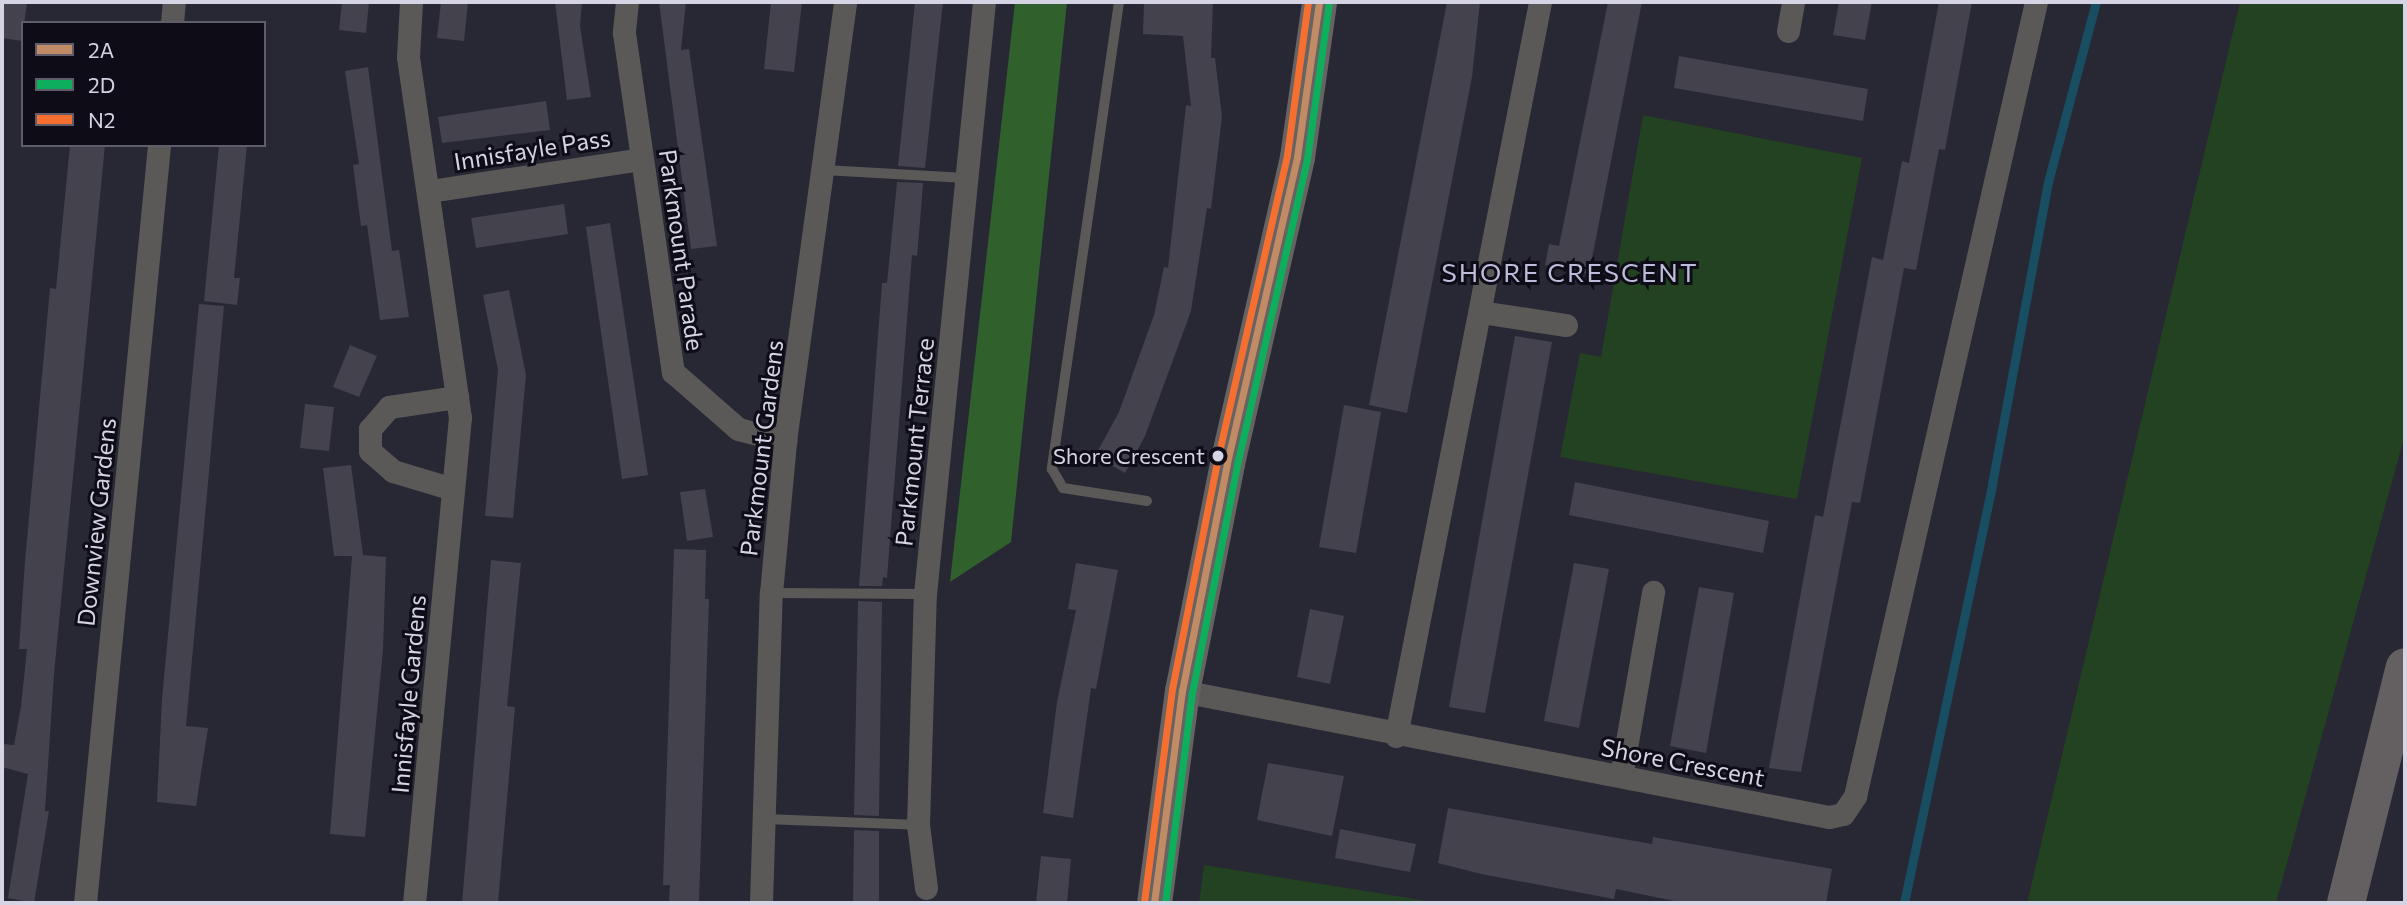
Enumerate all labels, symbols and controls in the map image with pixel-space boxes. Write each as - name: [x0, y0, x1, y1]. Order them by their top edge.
- legend: [21, 21, 266, 147]
- text: 2A: [88, 37, 114, 62]
- text: 2D: [88, 72, 115, 97]
- text: N2: [88, 107, 115, 132]
- street label: Innisfayle Pass: [452, 122, 612, 176]
- street label: Parkmount Parade: [654, 147, 710, 353]
- district label: SHORE CRESCENT: [1443, 256, 1697, 288]
- street label: Parkmount Terrace: [889, 336, 939, 548]
- street label: Parkmount Gardens: [733, 338, 789, 558]
- street label: Downview Gardens: [71, 416, 121, 628]
- place label: Shore Crescent: [1053, 443, 1205, 469]
- marker: Shore Crescent: [1211, 449, 1225, 463]
- street label: Innisfayle Gardens: [385, 594, 431, 794]
- street label: Shore Crescent: [1599, 732, 1767, 792]

